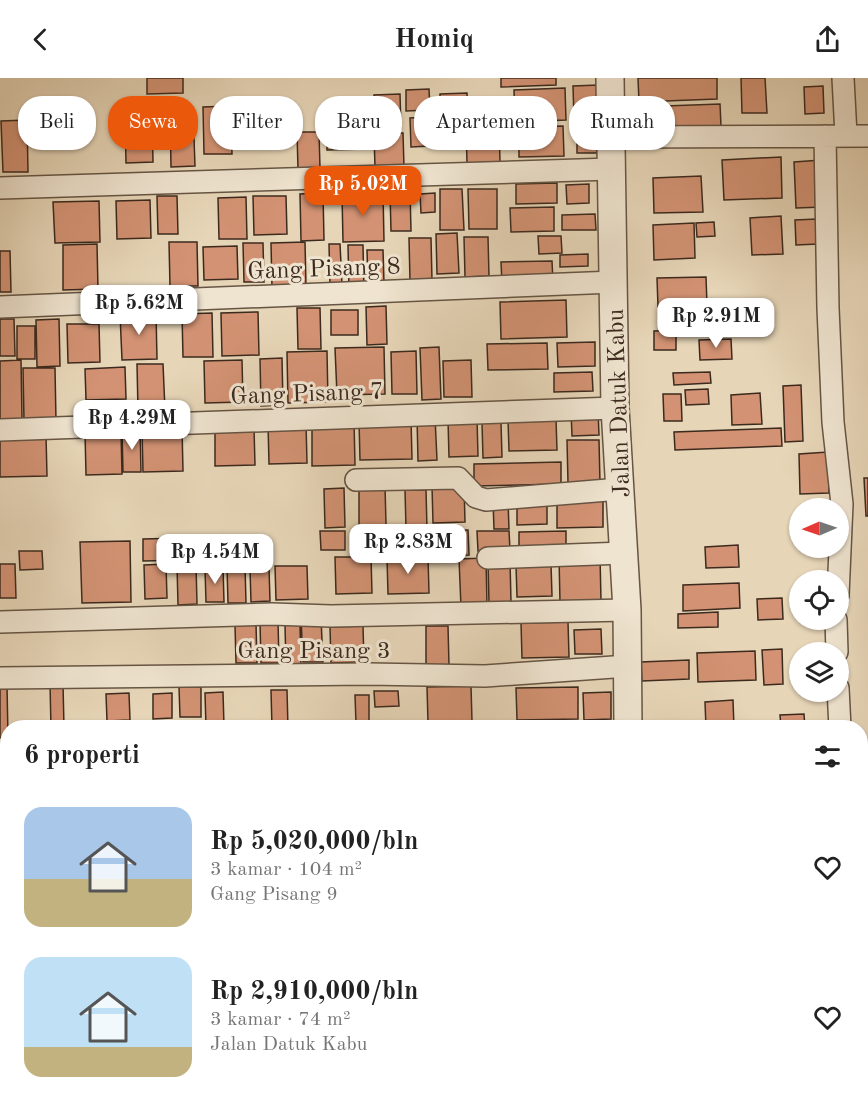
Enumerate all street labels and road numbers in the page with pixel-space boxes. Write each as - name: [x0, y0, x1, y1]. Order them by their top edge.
- street label: Gang Pisang 8: [247, 255, 401, 285]
- street label: Jalan Datuk Kabu: [605, 308, 635, 498]
- street label: Gang Pisang 7: [230, 380, 384, 410]
- street label: Gang Pisang 3: [237, 640, 391, 664]

